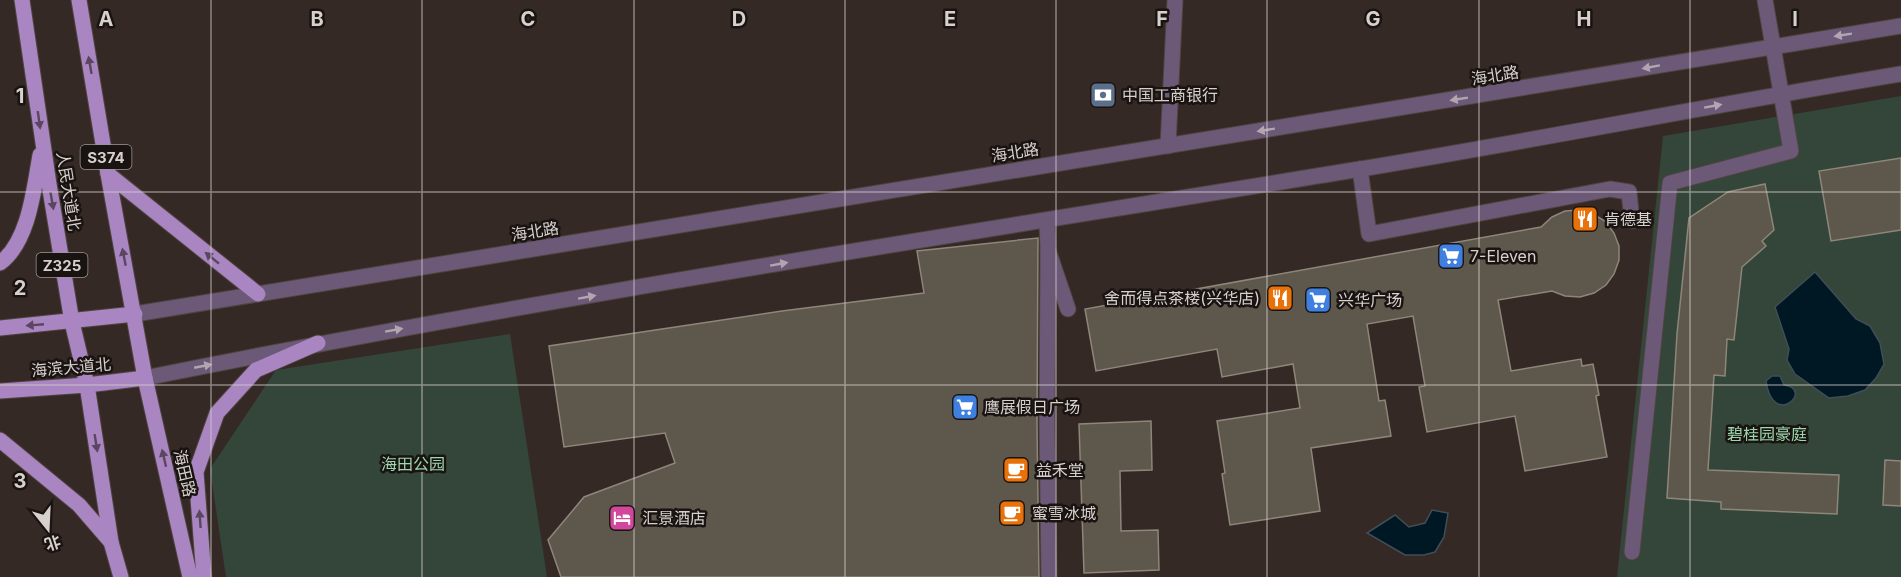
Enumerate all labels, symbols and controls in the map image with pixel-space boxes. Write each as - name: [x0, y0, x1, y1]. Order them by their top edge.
- text: A: [99, 7, 114, 31]
- text: B: [310, 7, 324, 31]
- text: C: [521, 7, 535, 31]
- text: D: [732, 7, 746, 31]
- text: E: [944, 7, 956, 31]
- text: F: [1156, 7, 1168, 31]
- text: G: [1365, 7, 1381, 31]
- text: H: [1577, 7, 1591, 31]
- text: I: [1792, 7, 1798, 31]
- one-way arrow: [1834, 30, 1853, 39]
- one-way arrow: [85, 55, 94, 74]
- street label: 海北路: [1470, 61, 1520, 89]
- one-way arrow: [1641, 63, 1660, 72]
- bank icon: 中国工商银行: [1088, 80, 1118, 110]
- text: 1: [16, 84, 24, 108]
- place label: 中国工商银行: [1122, 85, 1218, 105]
- one-way arrow: [1449, 94, 1468, 103]
- one-way arrow: [1704, 101, 1723, 110]
- one-way arrow: [35, 111, 44, 130]
- one-way arrow: [1256, 126, 1275, 135]
- street label: 海北路: [990, 138, 1040, 166]
- road number: S374: [80, 145, 132, 169]
- street label: 人民大道北: [53, 150, 85, 232]
- one-way arrow: [47, 191, 56, 210]
- restaurant icon: 肯德基: [1570, 204, 1600, 234]
- place label: 肯德基: [1604, 209, 1652, 229]
- street label: 海北路: [510, 217, 560, 245]
- supermarket icon: 7-Eleven: [1436, 241, 1466, 271]
- place label: 7-Eleven: [1470, 246, 1536, 266]
- one-way arrow: [119, 247, 128, 266]
- one-way arrow: [205, 252, 220, 264]
- road number: Z325: [36, 253, 88, 277]
- one-way arrow: [769, 259, 788, 268]
- text: 2: [14, 276, 26, 300]
- restaurant icon: 舍而得点茶楼(兴华店): [1265, 283, 1295, 313]
- supermarket icon: 兴华广场: [1303, 285, 1333, 315]
- place label: 舍而得点茶楼(兴华店): [1104, 288, 1260, 308]
- place label: 兴华广场: [1338, 290, 1402, 310]
- one-way arrow: [577, 292, 596, 301]
- one-way arrow: [25, 320, 44, 330]
- one-way arrow: [385, 325, 404, 334]
- street label: 海滨大道北: [30, 354, 112, 380]
- one-way arrow: [194, 361, 213, 370]
- supermarket icon: 鹰展假日广场: [950, 392, 980, 422]
- place label: 鹰展假日广场: [984, 397, 1080, 417]
- park label: 碧桂园豪庭: [1727, 424, 1807, 444]
- one-way arrow: [92, 434, 101, 453]
- street label: 海田路: [170, 447, 200, 499]
- one-way arrow: [158, 449, 168, 468]
- park label: 海田公园: [381, 454, 445, 474]
- cafe icon: 益禾堂: [1001, 455, 1031, 485]
- place label: 益禾堂: [1036, 460, 1084, 480]
- text: 3: [14, 469, 26, 493]
- cafe icon: 蜜雪冰城: [997, 498, 1027, 528]
- north arrow: [18, 499, 78, 559]
- hotel icon: 汇景酒店: [607, 503, 637, 533]
- place label: 蜜雪冰城: [1032, 503, 1096, 523]
- place label: 汇景酒店: [642, 508, 706, 528]
- one-way arrow: [195, 509, 205, 528]
- text: 北: [42, 531, 63, 555]

